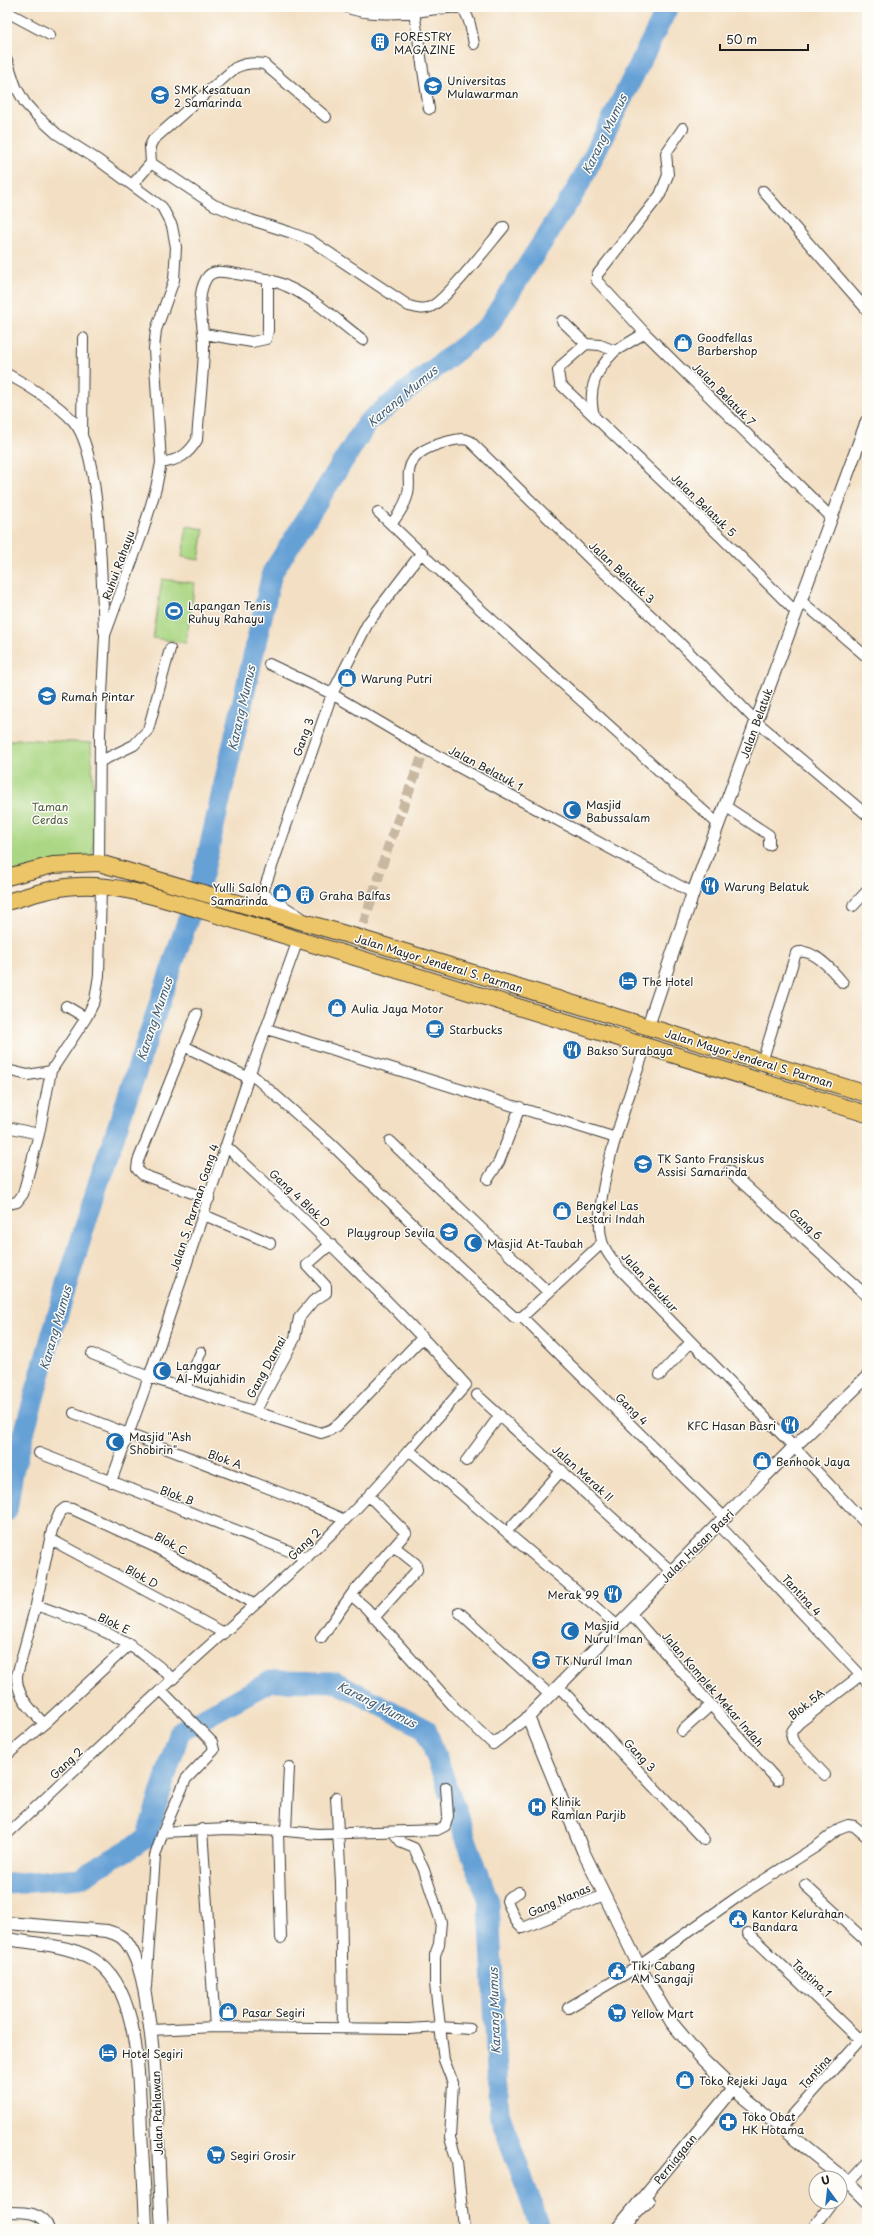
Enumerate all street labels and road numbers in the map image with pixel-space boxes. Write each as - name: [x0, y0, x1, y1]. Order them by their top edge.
- street label: Jalan Belatuk 7: [688, 358, 760, 430]
- street label: Jalan Belatuk 5: [668, 469, 740, 541]
- street label: Ruhui Rahayu: [98, 528, 138, 602]
- street label: Jalan Belatuk 3: [585, 537, 659, 607]
- street label: Jalan Belatuk: [735, 685, 777, 761]
- street label: Gang 3: [288, 715, 318, 759]
- street label: Jalan Belatuk 1: [446, 741, 526, 795]
- street label: Jalan Mayor Jenderal S. Parman: [353, 929, 525, 997]
- street label: Jalan Mayor Jenderal S. Parman: [663, 1024, 835, 1092]
- street label: Jalan S. Parman Gang 4: [165, 1141, 223, 1273]
- street label: Gang 4 Blok D: [265, 1165, 335, 1231]
- street label: Gang 6: [786, 1204, 826, 1244]
- street label: Jalan Tekukur: [618, 1248, 683, 1316]
- street label: Gang Damai: [242, 1333, 290, 1401]
- street label: Gang 4: [612, 1389, 652, 1429]
- street label: Jalan Merak II: [549, 1441, 617, 1505]
- street label: Blok A: [206, 1445, 245, 1473]
- street label: Blok B: [158, 1481, 196, 1509]
- street label: Jalan Hasan Basri: [656, 1505, 738, 1587]
- street label: Gang 2: [284, 1524, 324, 1564]
- street label: Blok C: [151, 1527, 191, 1559]
- street label: Blok D: [122, 1560, 162, 1592]
- street label: Tantina 4: [778, 1570, 826, 1620]
- street label: Blok E: [95, 1608, 133, 1638]
- street label: Jalan Komplek Mekar Indah: [658, 1628, 768, 1750]
- street label: Blok 5A: [784, 1684, 828, 1724]
- street label: Gang 3: [620, 1735, 660, 1775]
- street label: Gang 2: [46, 1743, 87, 1783]
- street label: Gang Nanas: [525, 1879, 593, 1921]
- street label: Tantina 1: [788, 1955, 836, 2001]
- street label: Tantina: [795, 2051, 835, 2093]
- street label: Jalan Pahlawan: [147, 2070, 167, 2156]
- street label: Perniagaan: [649, 2130, 701, 2188]

